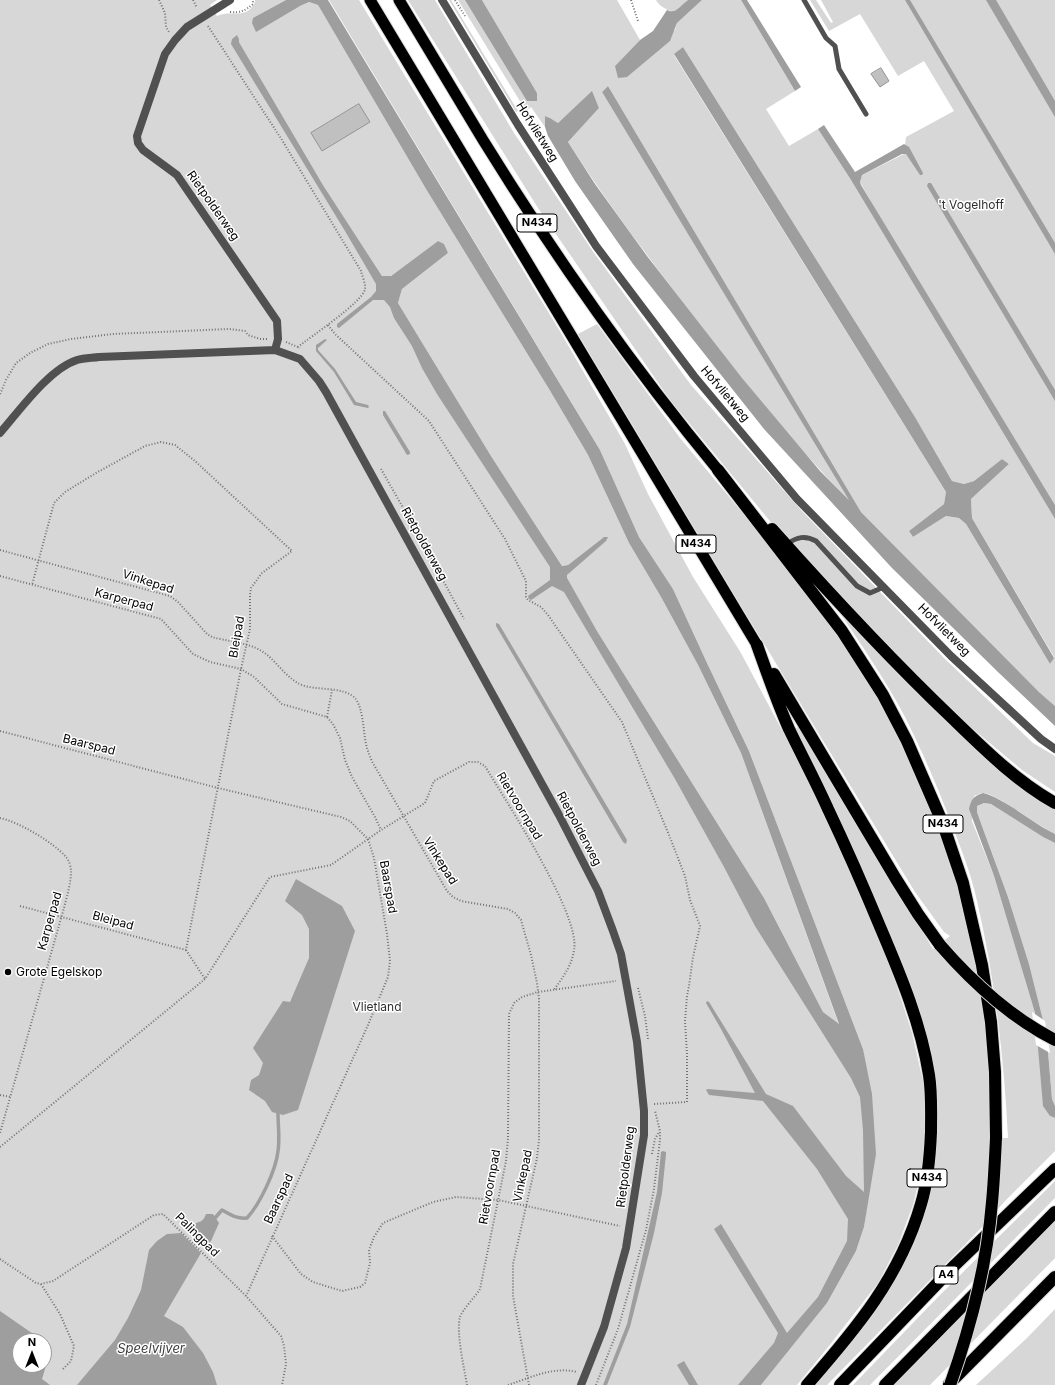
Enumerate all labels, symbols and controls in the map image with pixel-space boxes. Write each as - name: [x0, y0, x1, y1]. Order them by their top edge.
- street label: Hofvlietweg: [513, 99, 561, 165]
- street label: Rietpolderweg: [184, 168, 242, 244]
- park label: 't Vogelhoff: [938, 198, 1004, 212]
- road number: N434: [517, 214, 557, 232]
- street label: Hofvlietweg: [698, 363, 752, 425]
- street label: Rietpolderweg: [398, 505, 450, 583]
- road number: N434: [676, 535, 716, 553]
- street label: Vinkepad: [121, 567, 175, 597]
- street label: Karperpad: [93, 585, 155, 615]
- street label: Hofvlietweg: [915, 601, 973, 659]
- street label: Bleipad: [226, 615, 248, 659]
- street label: Baarspad: [61, 732, 117, 758]
- street label: Rietvoornpad: [493, 770, 545, 842]
- street label: Rietpolderweg: [553, 789, 605, 869]
- road number: N434: [923, 815, 963, 833]
- street label: Vinkepad: [420, 835, 460, 887]
- street label: Baarspad: [376, 859, 400, 915]
- street label: Karperpad: [35, 890, 65, 952]
- street label: Bleipad: [91, 909, 135, 933]
- place label: Grote Egelskop: [16, 965, 102, 979]
- marker: Grote Egelskop: [3, 967, 13, 977]
- park label: Vlietland: [352, 1000, 402, 1014]
- street label: Rietpolderweg: [614, 1125, 638, 1209]
- street label: Rietvoornpad: [476, 1148, 504, 1226]
- street label: Vinkepad: [510, 1149, 536, 1203]
- road number: N434: [907, 1169, 947, 1187]
- street label: Baarspad: [261, 1172, 297, 1226]
- street label: Palingpad: [172, 1210, 222, 1260]
- road number: A4: [934, 1266, 958, 1284]
- north arrow: [12, 1333, 52, 1373]
- text: N: [28, 1335, 36, 1349]
- water label: Speelvijver: [117, 1341, 185, 1357]

